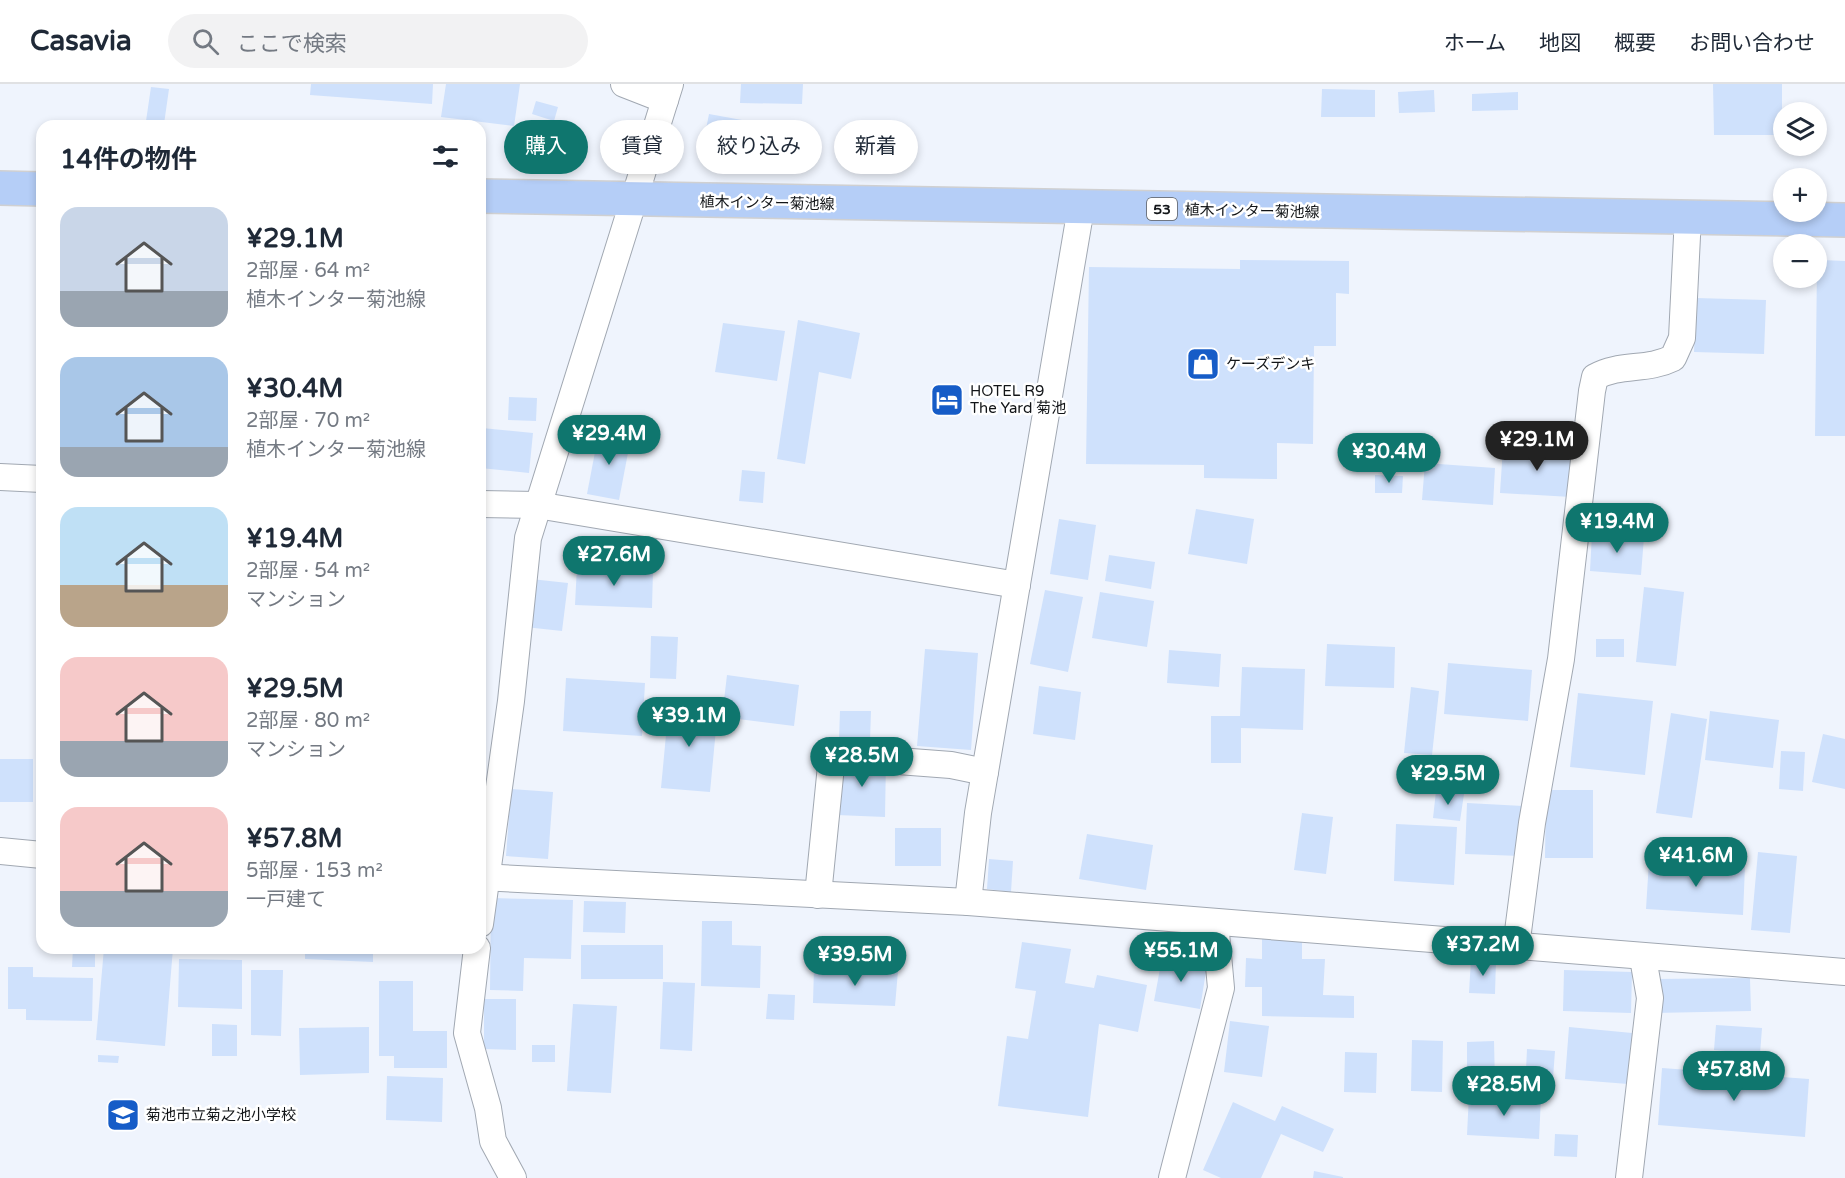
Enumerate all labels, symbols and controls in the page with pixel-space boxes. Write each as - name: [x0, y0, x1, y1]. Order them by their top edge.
- search box: [168, 14, 588, 68]
- text: Casavia: [30, 24, 132, 58]
- icon: search: [189, 25, 222, 58]
- text: ここで検索: [237, 31, 347, 57]
- text: ホーム: [1444, 31, 1506, 56]
- text: 地図: [1539, 31, 1581, 56]
- text: 概要: [1614, 31, 1656, 56]
- text: お問い合わせ: [1689, 31, 1815, 56]
- map controls: [1773, 102, 1827, 288]
- button: layers: [1773, 102, 1827, 156]
- chip: 購入: [504, 120, 588, 174]
- chip: 賃貸: [600, 120, 684, 174]
- chip: 絞り込み: [696, 120, 822, 174]
- chip: 新着: [834, 120, 918, 174]
- icon: filters: [429, 140, 462, 173]
- text: 14件の物件: [60, 144, 197, 175]
- button: +: [1773, 168, 1827, 222]
- street label: 植木インター菊池線: [699, 193, 835, 213]
- road number: 53: [1147, 198, 1177, 220]
- street label: 植木インター菊池線: [1184, 201, 1320, 221]
- text: ¥29.1M: [246, 223, 344, 254]
- icon: home: [108, 231, 180, 303]
- button: −: [1773, 234, 1827, 288]
- text: 2部屋 · 64 m²: [246, 259, 370, 283]
- text: 植木インター菊池線: [246, 288, 426, 312]
- shop icon: ケーズデンキ: [1185, 346, 1221, 382]
- place label: ケーズデンキ: [1226, 355, 1315, 373]
- text: ¥30.4M: [246, 373, 343, 404]
- icon: home: [108, 381, 180, 453]
- hotel icon: HOTEL R9 The Yard 菊池: [929, 382, 965, 418]
- place label: HOTEL R9 The Yard 菊池: [970, 382, 1066, 417]
- text: 2部屋 · 70 m²: [246, 409, 370, 433]
- pin: ¥29.4M: [560, 415, 658, 466]
- pin: ¥29.1M: [1488, 421, 1586, 472]
- text: ¥29.4M: [572, 422, 646, 446]
- text: ¥29.1M: [1499, 428, 1575, 452]
- pin: ¥30.4M: [1340, 433, 1438, 484]
- text: 植木インター菊池線: [246, 438, 426, 462]
- text: ¥30.4M: [1352, 440, 1426, 464]
- pin: ¥19.4M: [1568, 503, 1666, 554]
- text: ¥19.4M: [1580, 510, 1654, 534]
- text: ¥19.4M: [246, 523, 343, 554]
- icon: home: [108, 531, 180, 603]
- pin: ¥27.6M: [565, 536, 663, 587]
- text: ¥27.6M: [577, 543, 651, 567]
- text: 2部屋 · 54 m²: [246, 559, 370, 583]
- text: マンション: [246, 588, 346, 612]
- text: ¥29.5M: [246, 673, 344, 704]
- icon: home: [108, 681, 180, 753]
- pin: ¥39.1M: [640, 697, 738, 748]
- text: ¥39.1M: [651, 704, 727, 728]
- text: 2部屋 · 80 m²: [246, 709, 370, 733]
- pin: ¥28.5M: [813, 737, 911, 788]
- text: マンション: [246, 738, 346, 762]
- text: ¥28.5M: [824, 744, 900, 768]
- pin: ¥29.5M: [1399, 755, 1497, 806]
- text: ¥29.5M: [1410, 762, 1486, 786]
- text: ¥57.8M: [246, 823, 343, 854]
- icon: home: [108, 831, 180, 903]
- pin: ¥41.6M: [1647, 837, 1745, 888]
- text: ¥41.6M: [1658, 844, 1734, 868]
- text: 5部屋 · 153 m²: [246, 859, 383, 883]
- text: 一戸建て: [246, 888, 326, 912]
- pin: ¥37.2M: [1434, 926, 1532, 977]
- pin: ¥55.1M: [1132, 932, 1230, 983]
- text: ¥37.2M: [1446, 933, 1520, 957]
- pin: ¥39.5M: [806, 936, 904, 987]
- text: ¥55.1M: [1143, 939, 1219, 963]
- text: ¥39.5M: [817, 943, 893, 967]
- pin: ¥57.8M: [1685, 1051, 1783, 1102]
- text: ¥57.8M: [1697, 1058, 1771, 1082]
- pin: ¥28.5M: [1455, 1066, 1553, 1117]
- text: ¥28.5M: [1466, 1073, 1542, 1097]
- school or university icon: 菊池市立菊之池小学校: [105, 1097, 141, 1133]
- place label: 菊池市立菊之池小学校: [146, 1106, 296, 1124]

